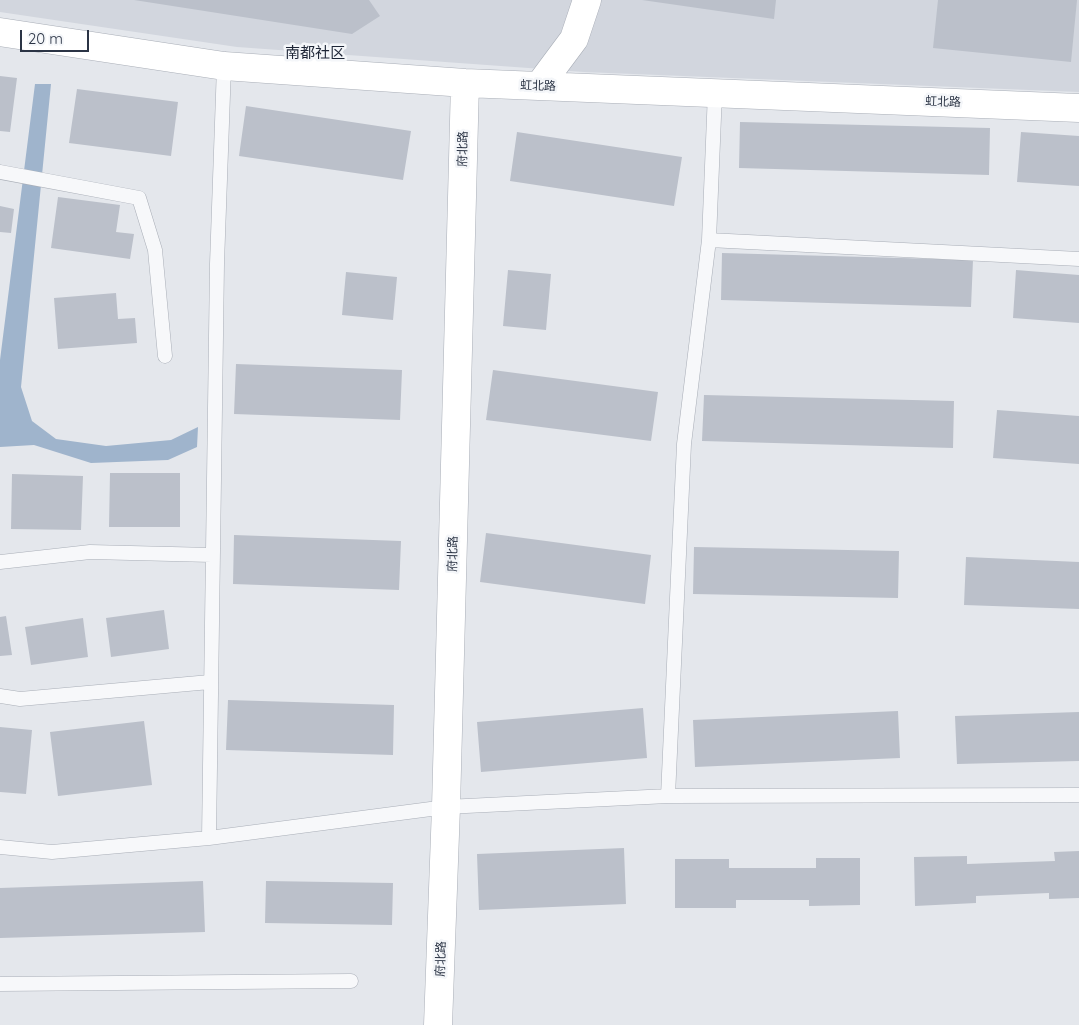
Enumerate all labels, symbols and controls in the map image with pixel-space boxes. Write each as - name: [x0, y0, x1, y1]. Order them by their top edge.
- scale bar: [22, 20, 91, 52]
- text: 20 m: [28, 29, 63, 48]
- district label: 南都社区: [285, 44, 345, 62]
- street label: 虹北路: [520, 78, 556, 94]
- street label: 虹北路: [925, 94, 961, 110]
- street label: 府北路: [455, 131, 471, 167]
- street label: 府北路: [445, 536, 461, 572]
- street label: 府北路: [433, 941, 449, 977]

